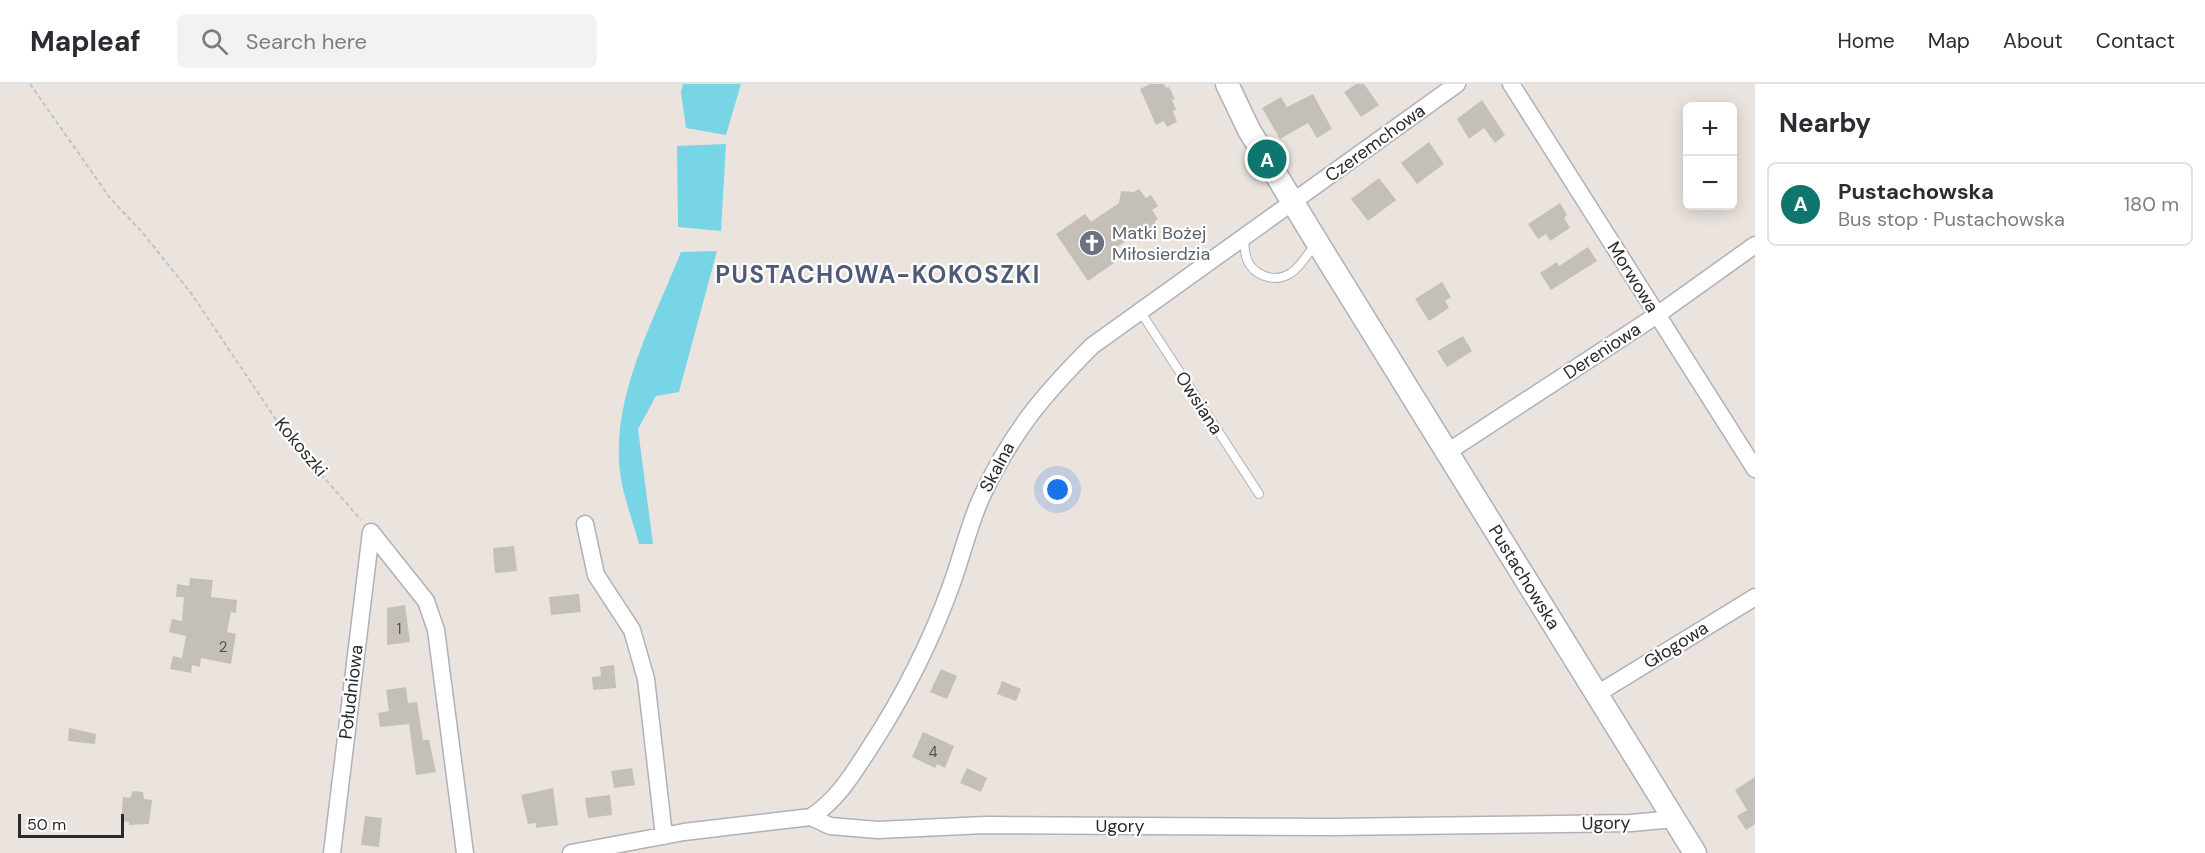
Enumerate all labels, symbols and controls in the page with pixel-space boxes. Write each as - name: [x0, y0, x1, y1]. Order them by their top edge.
- search box: [177, 14, 597, 68]
- text: Mapleaf: [30, 23, 141, 60]
- icon: search: [198, 25, 231, 58]
- text: Search here: [246, 27, 367, 56]
- text: Home: [1837, 27, 1895, 55]
- text: Map: [1928, 27, 1970, 55]
- text: About: [2003, 27, 2063, 55]
- text: Contact: [2096, 27, 2175, 55]
- street label: Czeremchowa: [1320, 99, 1430, 187]
- map controls: [1683, 102, 1737, 210]
- button: +: [1683, 102, 1737, 156]
- text: Nearby: [1779, 106, 1871, 140]
- pin: A: [1248, 136, 1286, 182]
- button: −: [1683, 156, 1737, 210]
- text: Pustachowska: [1838, 177, 1994, 206]
- text: A: [1793, 191, 1808, 217]
- text: 180 m: [2124, 191, 2179, 217]
- text: Bus stop · Pustachowska: [1838, 206, 2065, 232]
- place label: Matki Bożej Miłosierdzia: [1112, 221, 1210, 266]
- church icon: Matki Bożej Miłosierdzia: [1077, 228, 1107, 258]
- street label: Morwowa: [1602, 237, 1664, 317]
- district label: PUSTACHOWA-KOKOSZKI: [715, 259, 1041, 290]
- street label: Dereniowa: [1559, 317, 1645, 385]
- street label: Owsiana: [1170, 367, 1228, 439]
- street label: Kokoszki: [269, 412, 333, 482]
- street label: Skalna: [974, 438, 1020, 496]
- your location: [1043, 475, 1072, 504]
- street label: Pustachowska: [1483, 520, 1566, 634]
- street label: Głogowa: [1639, 616, 1713, 674]
- house number: 1: [397, 619, 401, 639]
- house number: 2: [219, 637, 227, 657]
- street label: Południowa: [333, 643, 369, 741]
- house number: 4: [928, 742, 938, 762]
- scale bar: [18, 811, 124, 838]
- street label: Ugory: [1581, 811, 1631, 835]
- text: 50 m: [27, 814, 66, 835]
- street label: Ugory: [1096, 814, 1144, 838]

